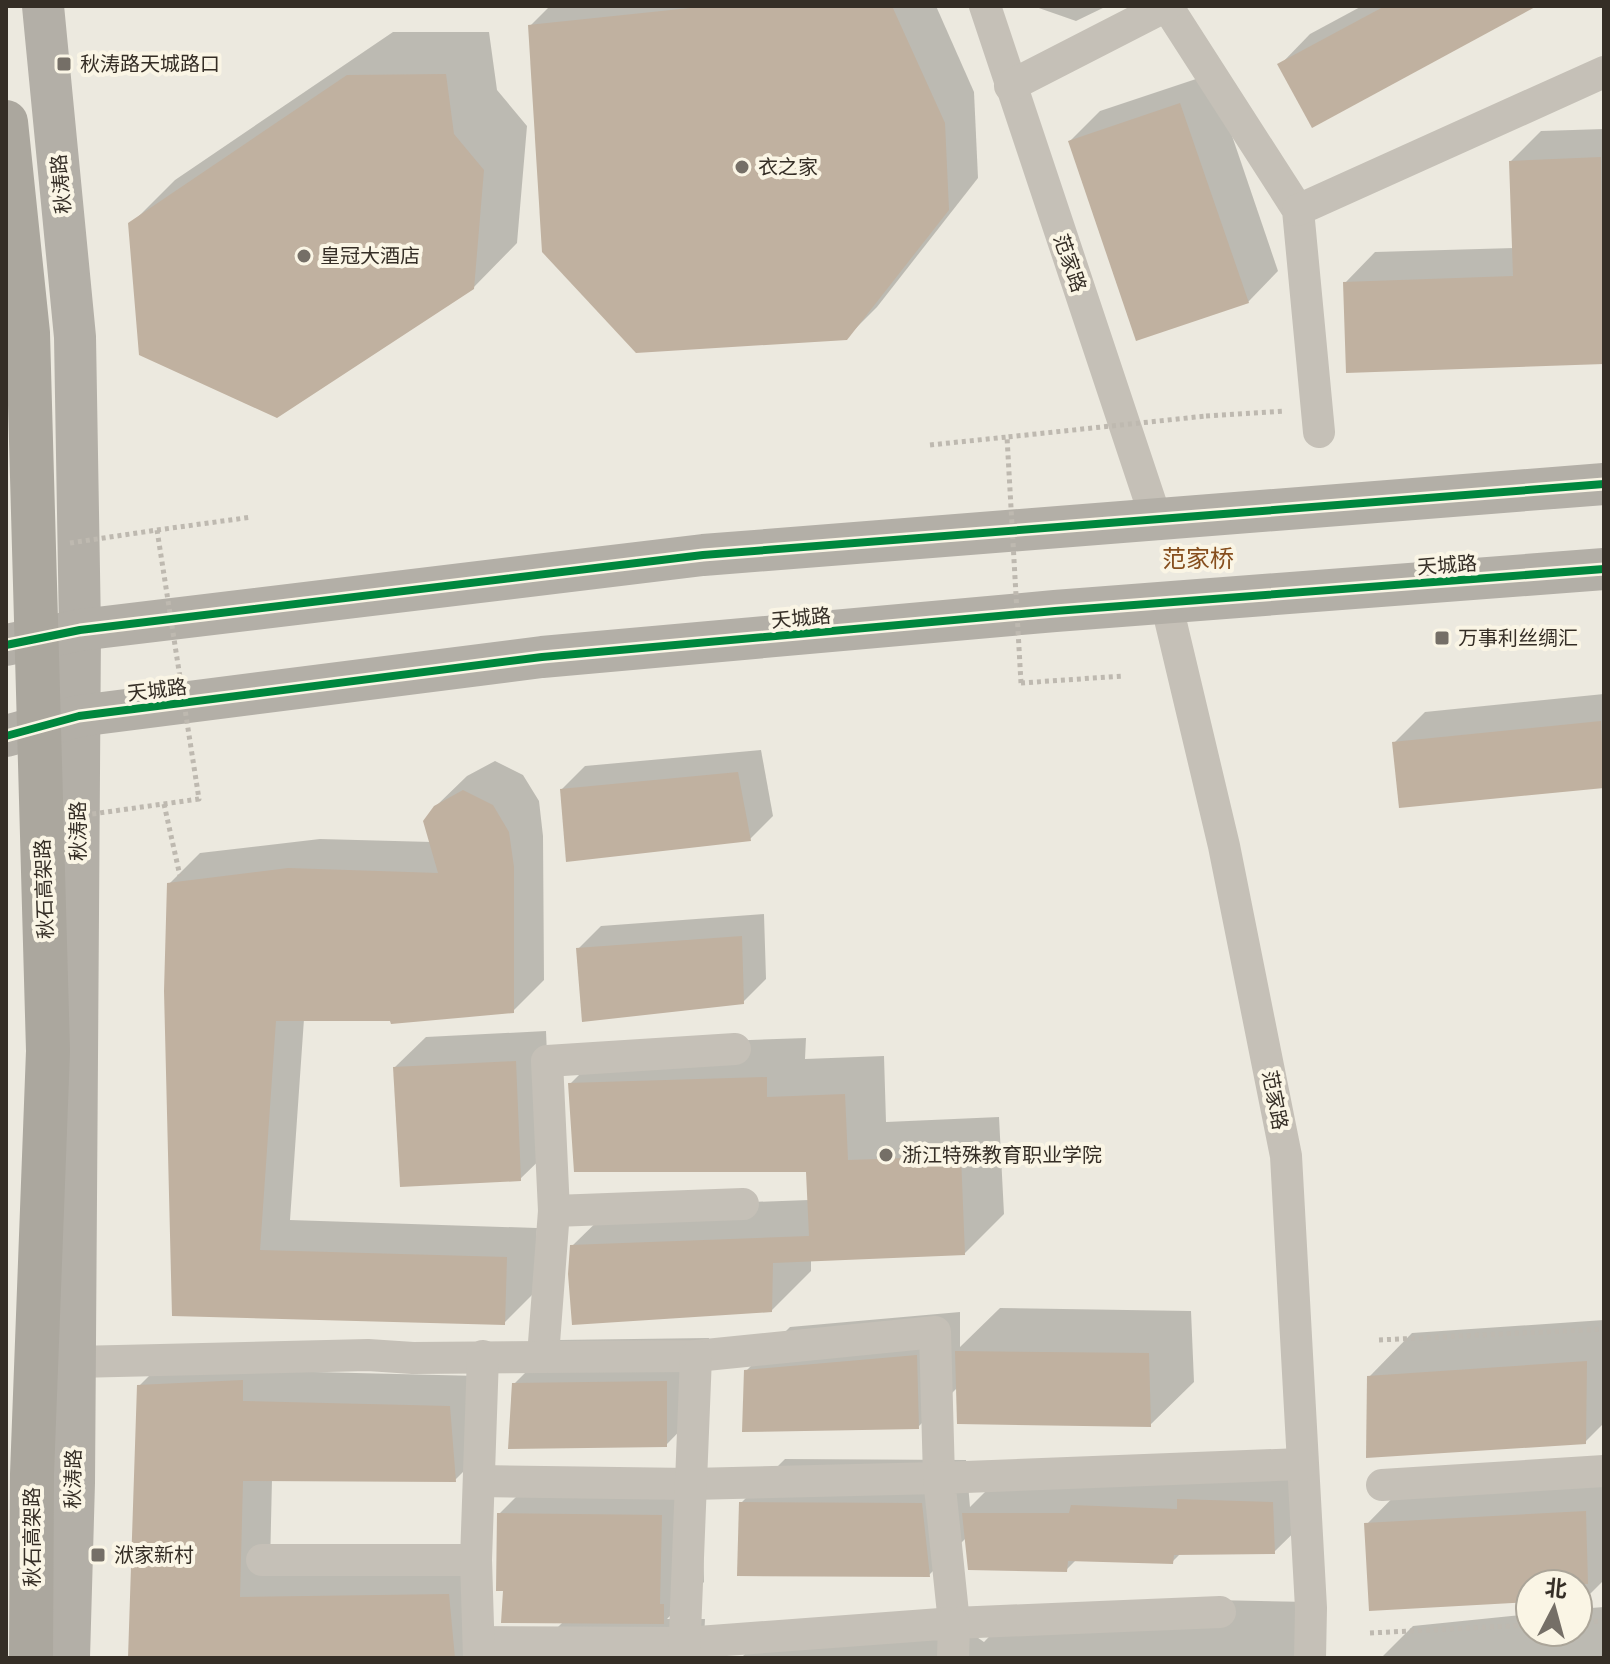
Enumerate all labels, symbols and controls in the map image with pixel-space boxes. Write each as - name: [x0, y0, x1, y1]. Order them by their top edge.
- place label: 秋涛路天城路口: [80, 52, 220, 76]
- marker: 秋涛路天城路口: [55, 55, 73, 73]
- street label: 秋涛路: [46, 153, 76, 215]
- place label: 衣之家: [758, 155, 818, 179]
- marker: 衣之家: [733, 158, 751, 176]
- street label: 范家路: [1049, 231, 1091, 295]
- place label: 皇冠大酒店: [320, 244, 420, 268]
- marker: 皇冠大酒店: [295, 247, 313, 265]
- district label: 范家桥: [1162, 545, 1234, 573]
- street label: 天城路: [1416, 551, 1478, 579]
- street label: 天城路: [770, 603, 832, 633]
- place label: 万事利丝绸汇: [1458, 626, 1578, 650]
- marker: 万事利丝绸汇: [1433, 629, 1451, 647]
- street label: 天城路: [126, 674, 188, 706]
- street label: 秋涛路: [66, 801, 90, 861]
- street label: 秋石高架路: [30, 839, 58, 939]
- street label: 范家路: [1257, 1068, 1293, 1132]
- place label: 浙江特殊教育职业学院: [902, 1143, 1102, 1167]
- marker: 浙江特殊教育职业学院: [877, 1146, 895, 1164]
- street label: 秋涛路: [60, 1449, 86, 1509]
- street label: 秋石高架路: [20, 1487, 44, 1587]
- place label: 洑家新村: [114, 1543, 194, 1567]
- marker: 洑家新村: [89, 1546, 107, 1564]
- north arrow: [1514, 1568, 1594, 1648]
- text: 北: [1544, 1575, 1568, 1602]

